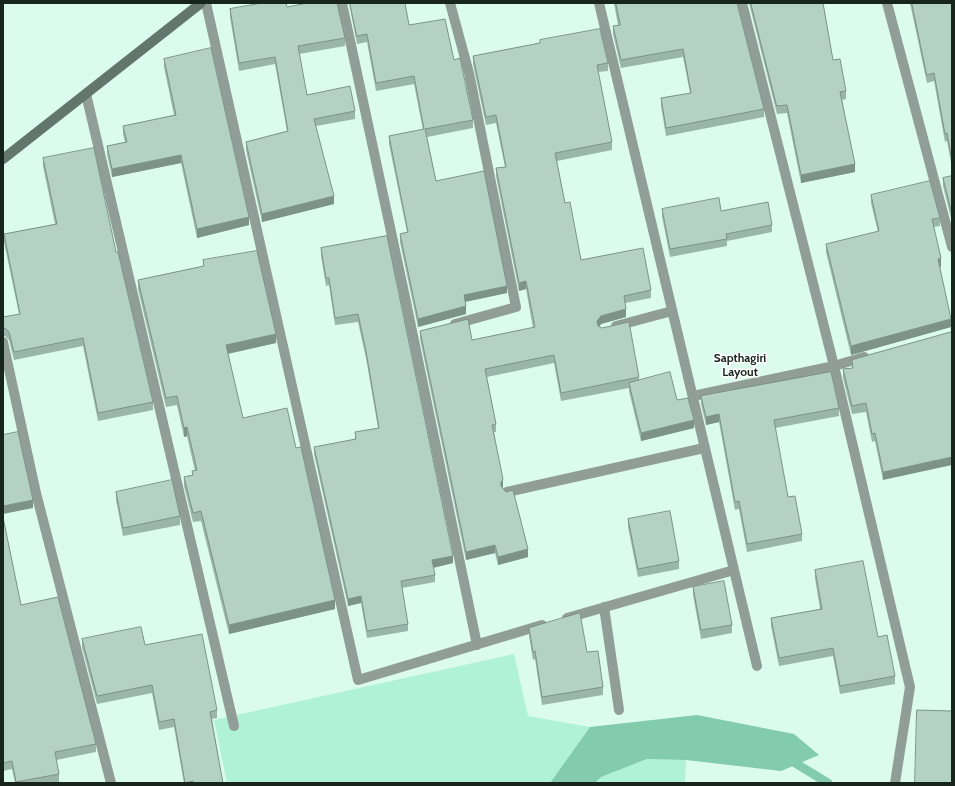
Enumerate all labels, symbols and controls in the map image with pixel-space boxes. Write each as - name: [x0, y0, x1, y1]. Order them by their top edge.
- district label: Sapthagiri Layout: [714, 351, 766, 379]

